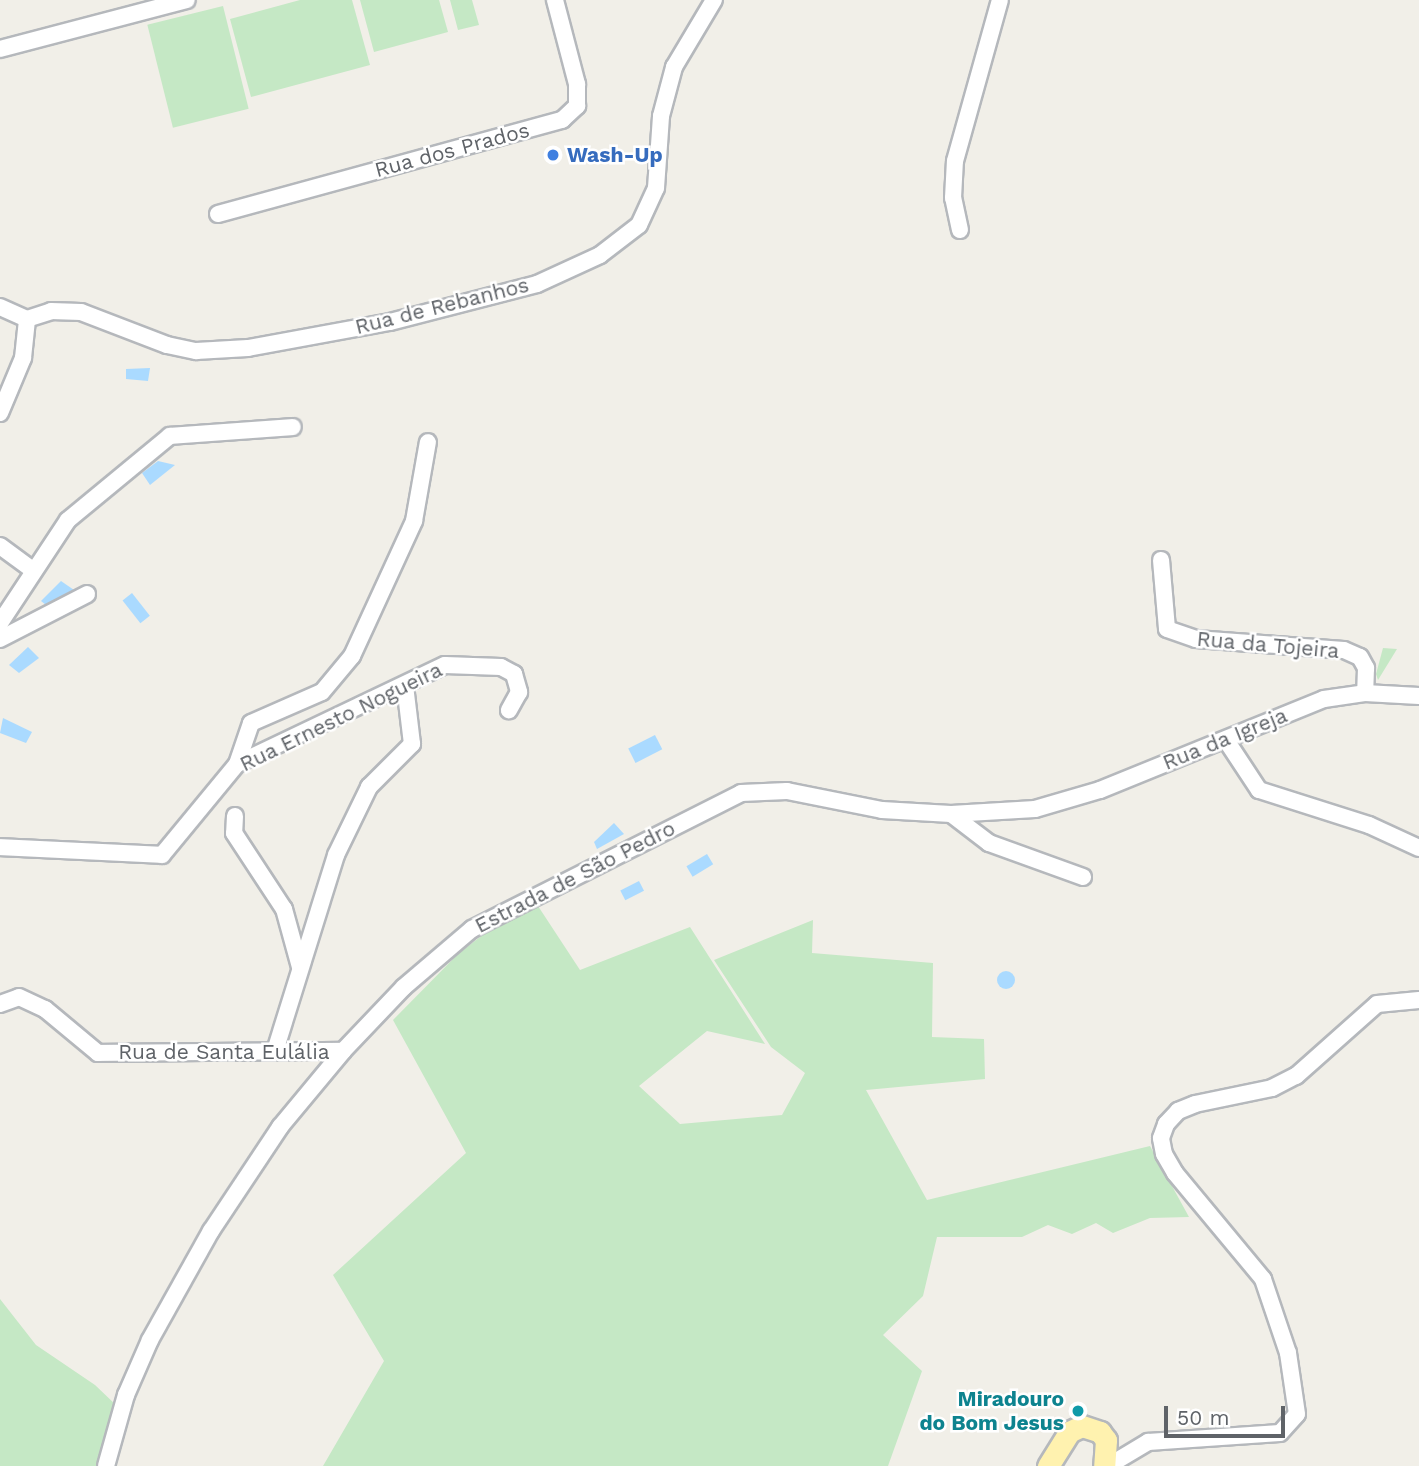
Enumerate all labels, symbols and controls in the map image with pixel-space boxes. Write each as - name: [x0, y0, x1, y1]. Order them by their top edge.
- street label: Rua dos Prados: [372, 117, 532, 183]
- place label: Wash-Up: [567, 142, 663, 168]
- marker: Wash-Up: [545, 147, 561, 163]
- street label: Rua de Rebanhos: [352, 272, 532, 340]
- street label: Rua da Tojeira: [1195, 626, 1341, 664]
- street label: Rua Ernesto Nogueira: [236, 657, 446, 777]
- street label: Rua da Igreja: [1159, 702, 1291, 776]
- street label: Estrada de São Pedro: [471, 815, 679, 939]
- street label: Rua de Santa Eulália: [118, 1039, 330, 1065]
- place label: Miradouro do Bom Jesus: [919, 1386, 1064, 1436]
- scale bar: [1167, 1392, 1288, 1436]
- marker: Miradouro do Bom Jesus: [1070, 1403, 1086, 1419]
- text: 50 m: [1177, 1405, 1229, 1430]

